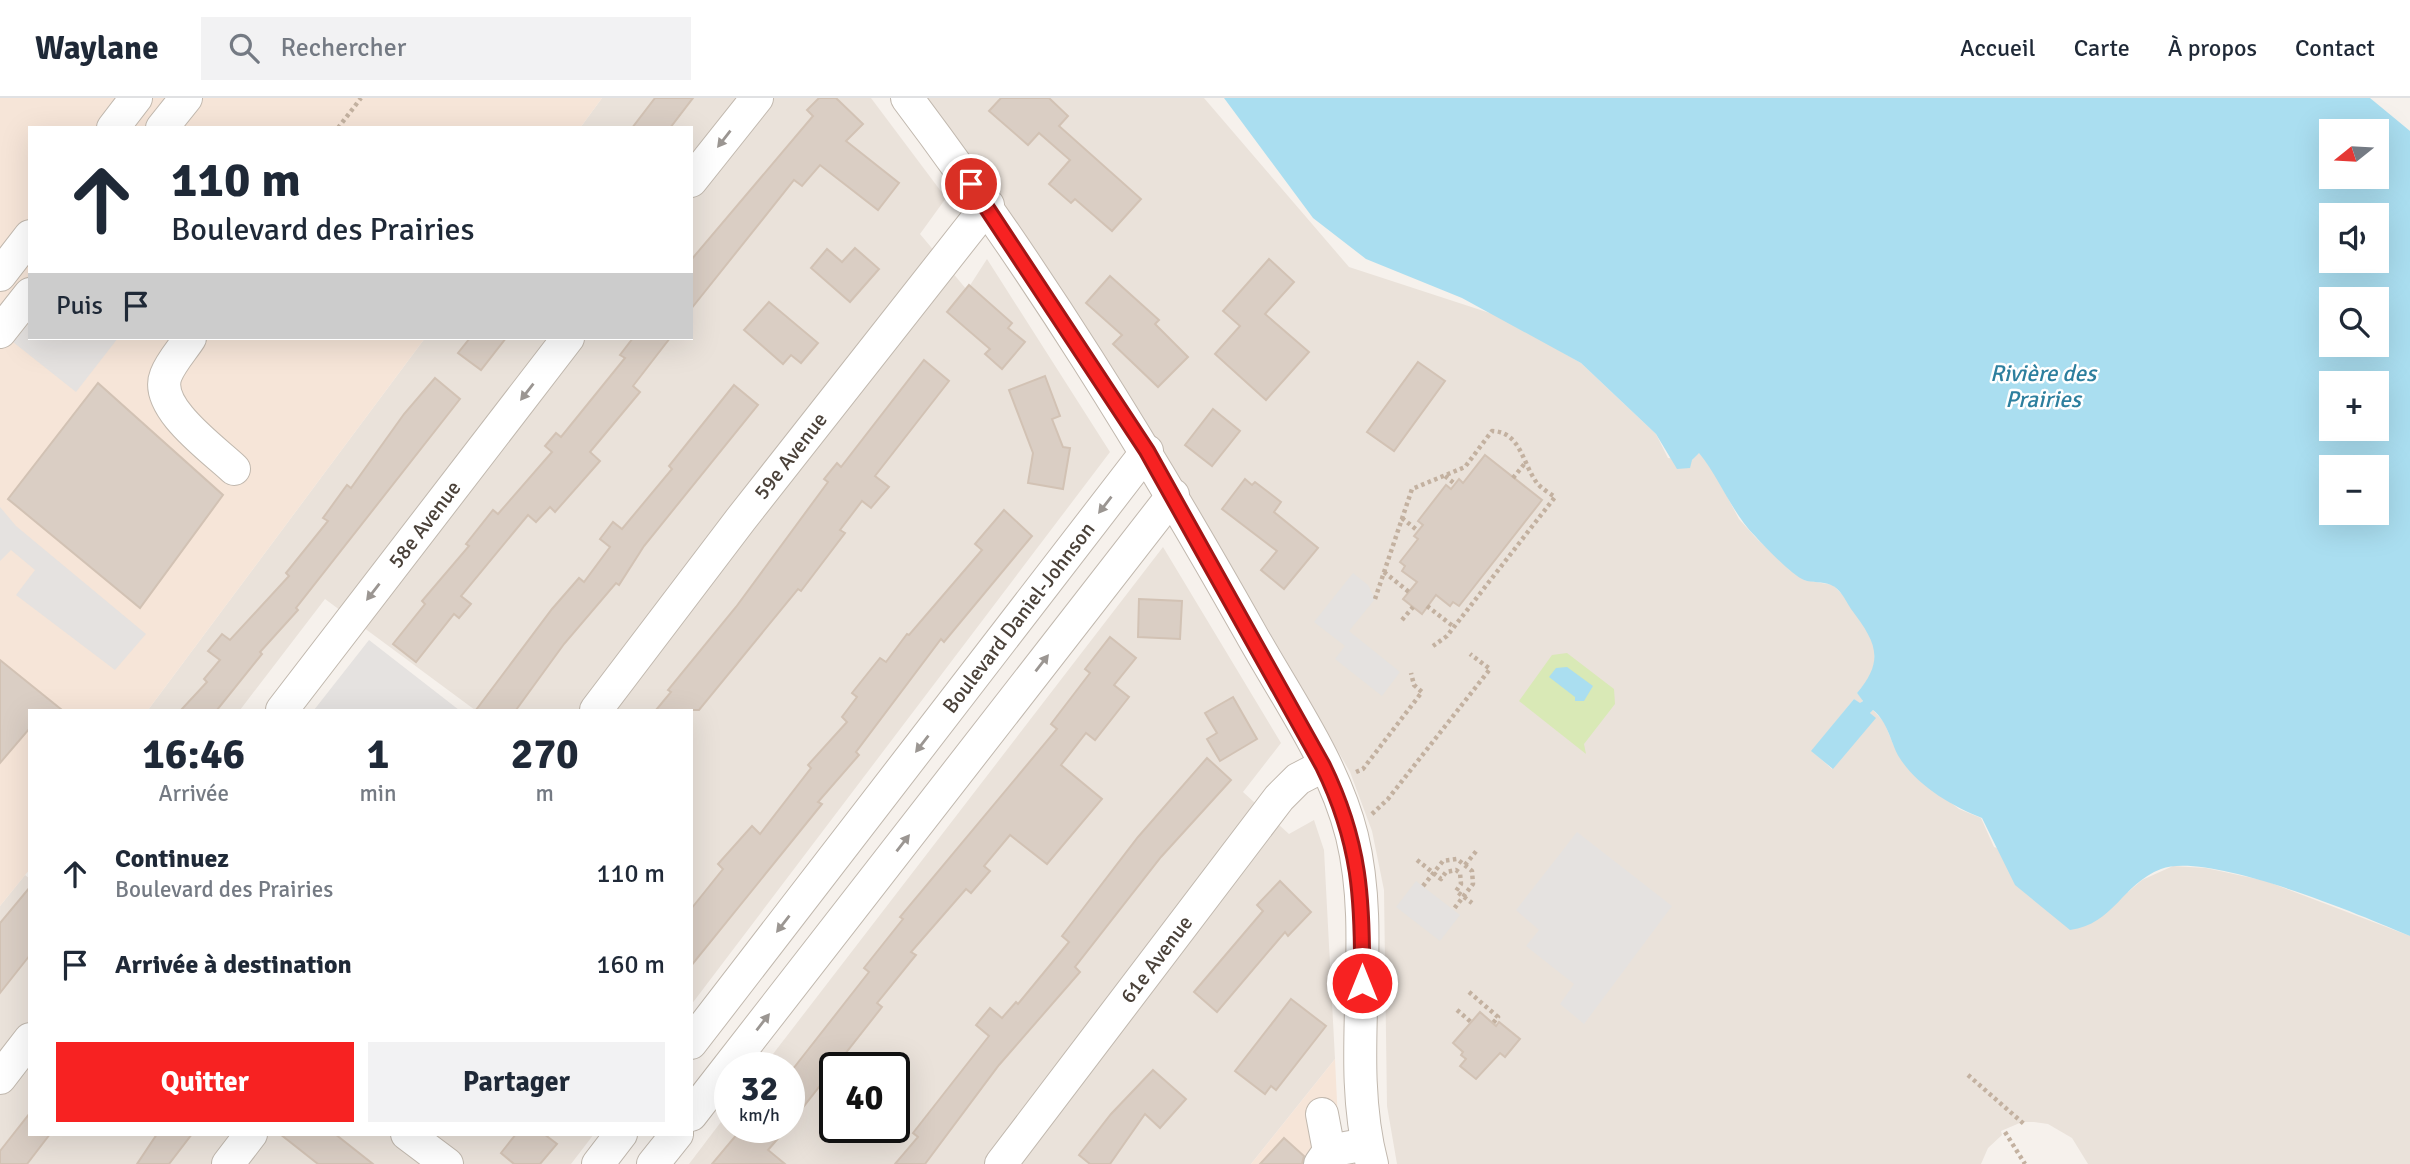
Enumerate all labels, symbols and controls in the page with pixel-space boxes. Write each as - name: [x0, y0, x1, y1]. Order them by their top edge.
- search box: [201, 17, 691, 80]
- text: Waylane: [35, 28, 159, 69]
- icon: search: [225, 29, 263, 67]
- text: Rechercher: [281, 32, 406, 64]
- text: Accueil: [1960, 33, 2036, 63]
- text: Carte: [2074, 33, 2130, 63]
- text: À propos: [2168, 33, 2257, 63]
- text: Contact: [2295, 33, 2375, 63]
- north arrow: [2319, 119, 2389, 189]
- map controls: [2319, 119, 2389, 525]
- one-way arrow: [717, 131, 732, 148]
- text: 110 m: [171, 150, 301, 210]
- icon: ahead: [56, 154, 147, 245]
- pin: [941, 154, 1001, 214]
- icon: arrive: [952, 165, 990, 203]
- button: sound: [2319, 203, 2389, 273]
- text: Boulevard des Prairies: [171, 210, 475, 249]
- icon: arrive: [117, 287, 155, 325]
- button: search: [2319, 287, 2389, 357]
- text: Puis: [56, 290, 103, 322]
- water label: Rivière des Prairies: [1990, 359, 2098, 414]
- button: +: [2319, 371, 2389, 441]
- one-way arrow: [520, 383, 534, 401]
- street label: 59e Avenue: [748, 407, 833, 505]
- button: −: [2319, 455, 2389, 525]
- street label: 58e Avenue: [383, 476, 466, 573]
- one-way arrow: [1098, 496, 1113, 514]
- street label: Boulevard Daniel-Johnson: [937, 517, 1101, 718]
- one-way arrow: [366, 582, 381, 600]
- one-way arrow: [1035, 654, 1049, 672]
- text: 16:46: [142, 729, 245, 780]
- text: 1: [367, 729, 389, 780]
- text: 270: [511, 729, 579, 780]
- one-way arrow: [915, 735, 929, 753]
- text: Arrivée: [158, 779, 229, 808]
- text: min: [359, 779, 397, 808]
- text: m: [536, 779, 554, 808]
- one-way arrow: [895, 834, 910, 852]
- text: Continuez: [115, 843, 229, 875]
- icon: ahead: [56, 855, 94, 893]
- text: 110 m: [596, 858, 665, 890]
- text: Boulevard des Prairies: [115, 875, 333, 904]
- street label: 61e Avenue: [1115, 910, 1198, 1008]
- one-way arrow: [776, 915, 790, 933]
- icon: arrive: [56, 946, 94, 984]
- position arrow: [1325, 946, 1399, 1020]
- text: Arrivée à destination: [115, 949, 352, 981]
- text: 160 m: [596, 949, 665, 981]
- one-way arrow: [756, 1014, 771, 1032]
- button: Quitter: [56, 1042, 354, 1122]
- button: Partager: [368, 1042, 665, 1122]
- speed limit sign: 40: [819, 1052, 910, 1143]
- text: 32: [741, 1067, 778, 1110]
- text: km/h: [739, 1104, 780, 1126]

